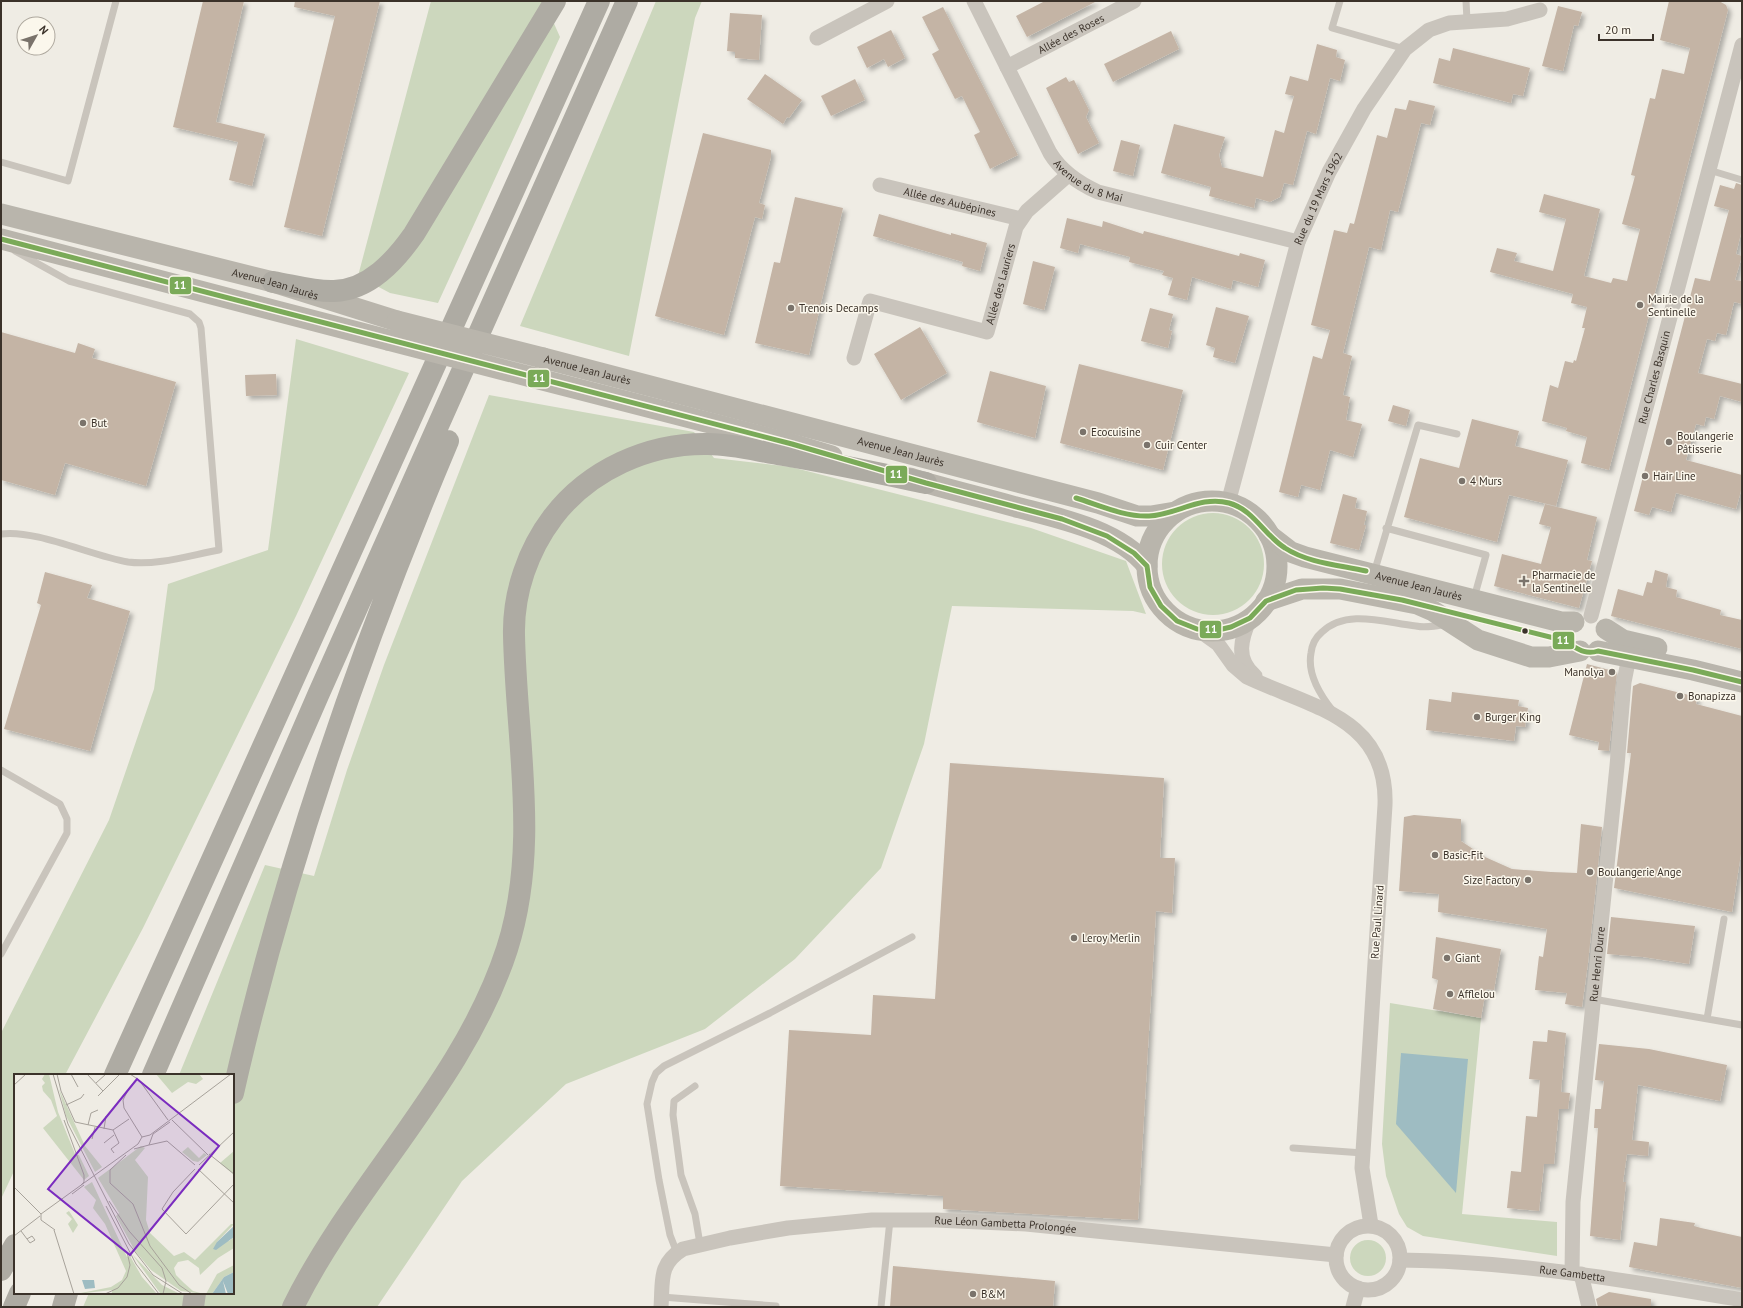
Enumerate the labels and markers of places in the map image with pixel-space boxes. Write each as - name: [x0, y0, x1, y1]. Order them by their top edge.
- place label: Mairie de la Sentinelle: [1648, 292, 1703, 319]
- marker: Mairie de la Sentinelle: [1635, 300, 1645, 310]
- place label: Trenois Decamps: [799, 301, 879, 315]
- marker: Trenois Decamps: [786, 303, 796, 313]
- place label: But: [91, 416, 107, 430]
- marker: But: [78, 418, 88, 428]
- place label: Ecocuisine: [1091, 425, 1141, 439]
- marker: Ecocuisine: [1078, 427, 1088, 437]
- place label: Boulangerie Pâtisserie: [1677, 429, 1734, 456]
- marker: Boulangerie Pâtisserie: [1664, 437, 1674, 447]
- place label: Cuir Center: [1155, 438, 1207, 452]
- marker: Cuir Center: [1142, 440, 1152, 450]
- place label: Hair Line: [1653, 469, 1696, 483]
- marker: Hair Line: [1640, 471, 1650, 481]
- place label: 4 Murs: [1470, 474, 1502, 488]
- marker: 4 Murs: [1457, 476, 1467, 486]
- place label: Pharmacie de la Sentinelle: [1532, 568, 1596, 595]
- marker: Pharmacie de la Sentinelle: [1519, 576, 1529, 586]
- unlabelled marker: [1520, 626, 1530, 636]
- place label: Manolya: [1564, 665, 1604, 679]
- marker: Manolya: [1607, 667, 1617, 677]
- place label: Bonapizza: [1688, 689, 1736, 703]
- marker: Bonapizza: [1675, 691, 1685, 701]
- place label: Burger King: [1485, 710, 1541, 724]
- marker: Burger King: [1472, 712, 1482, 722]
- place label: Basic-Fit: [1443, 848, 1484, 862]
- marker: Basic-Fit: [1430, 850, 1440, 860]
- place label: Boulangerie Ange: [1598, 865, 1682, 879]
- marker: Boulangerie Ange: [1585, 867, 1595, 877]
- place label: Size Factory: [1463, 873, 1521, 887]
- marker: Size Factory: [1523, 875, 1533, 885]
- place label: Leroy Merlin: [1082, 931, 1140, 945]
- marker: Leroy Merlin: [1069, 933, 1079, 943]
- place label: Giant: [1455, 951, 1480, 965]
- marker: Giant: [1442, 953, 1452, 963]
- place label: Afflelou: [1458, 987, 1495, 1001]
- marker: Afflelou: [1445, 989, 1455, 999]
- place label: B&M: [981, 1287, 1005, 1301]
- marker: B&M: [968, 1289, 978, 1299]

